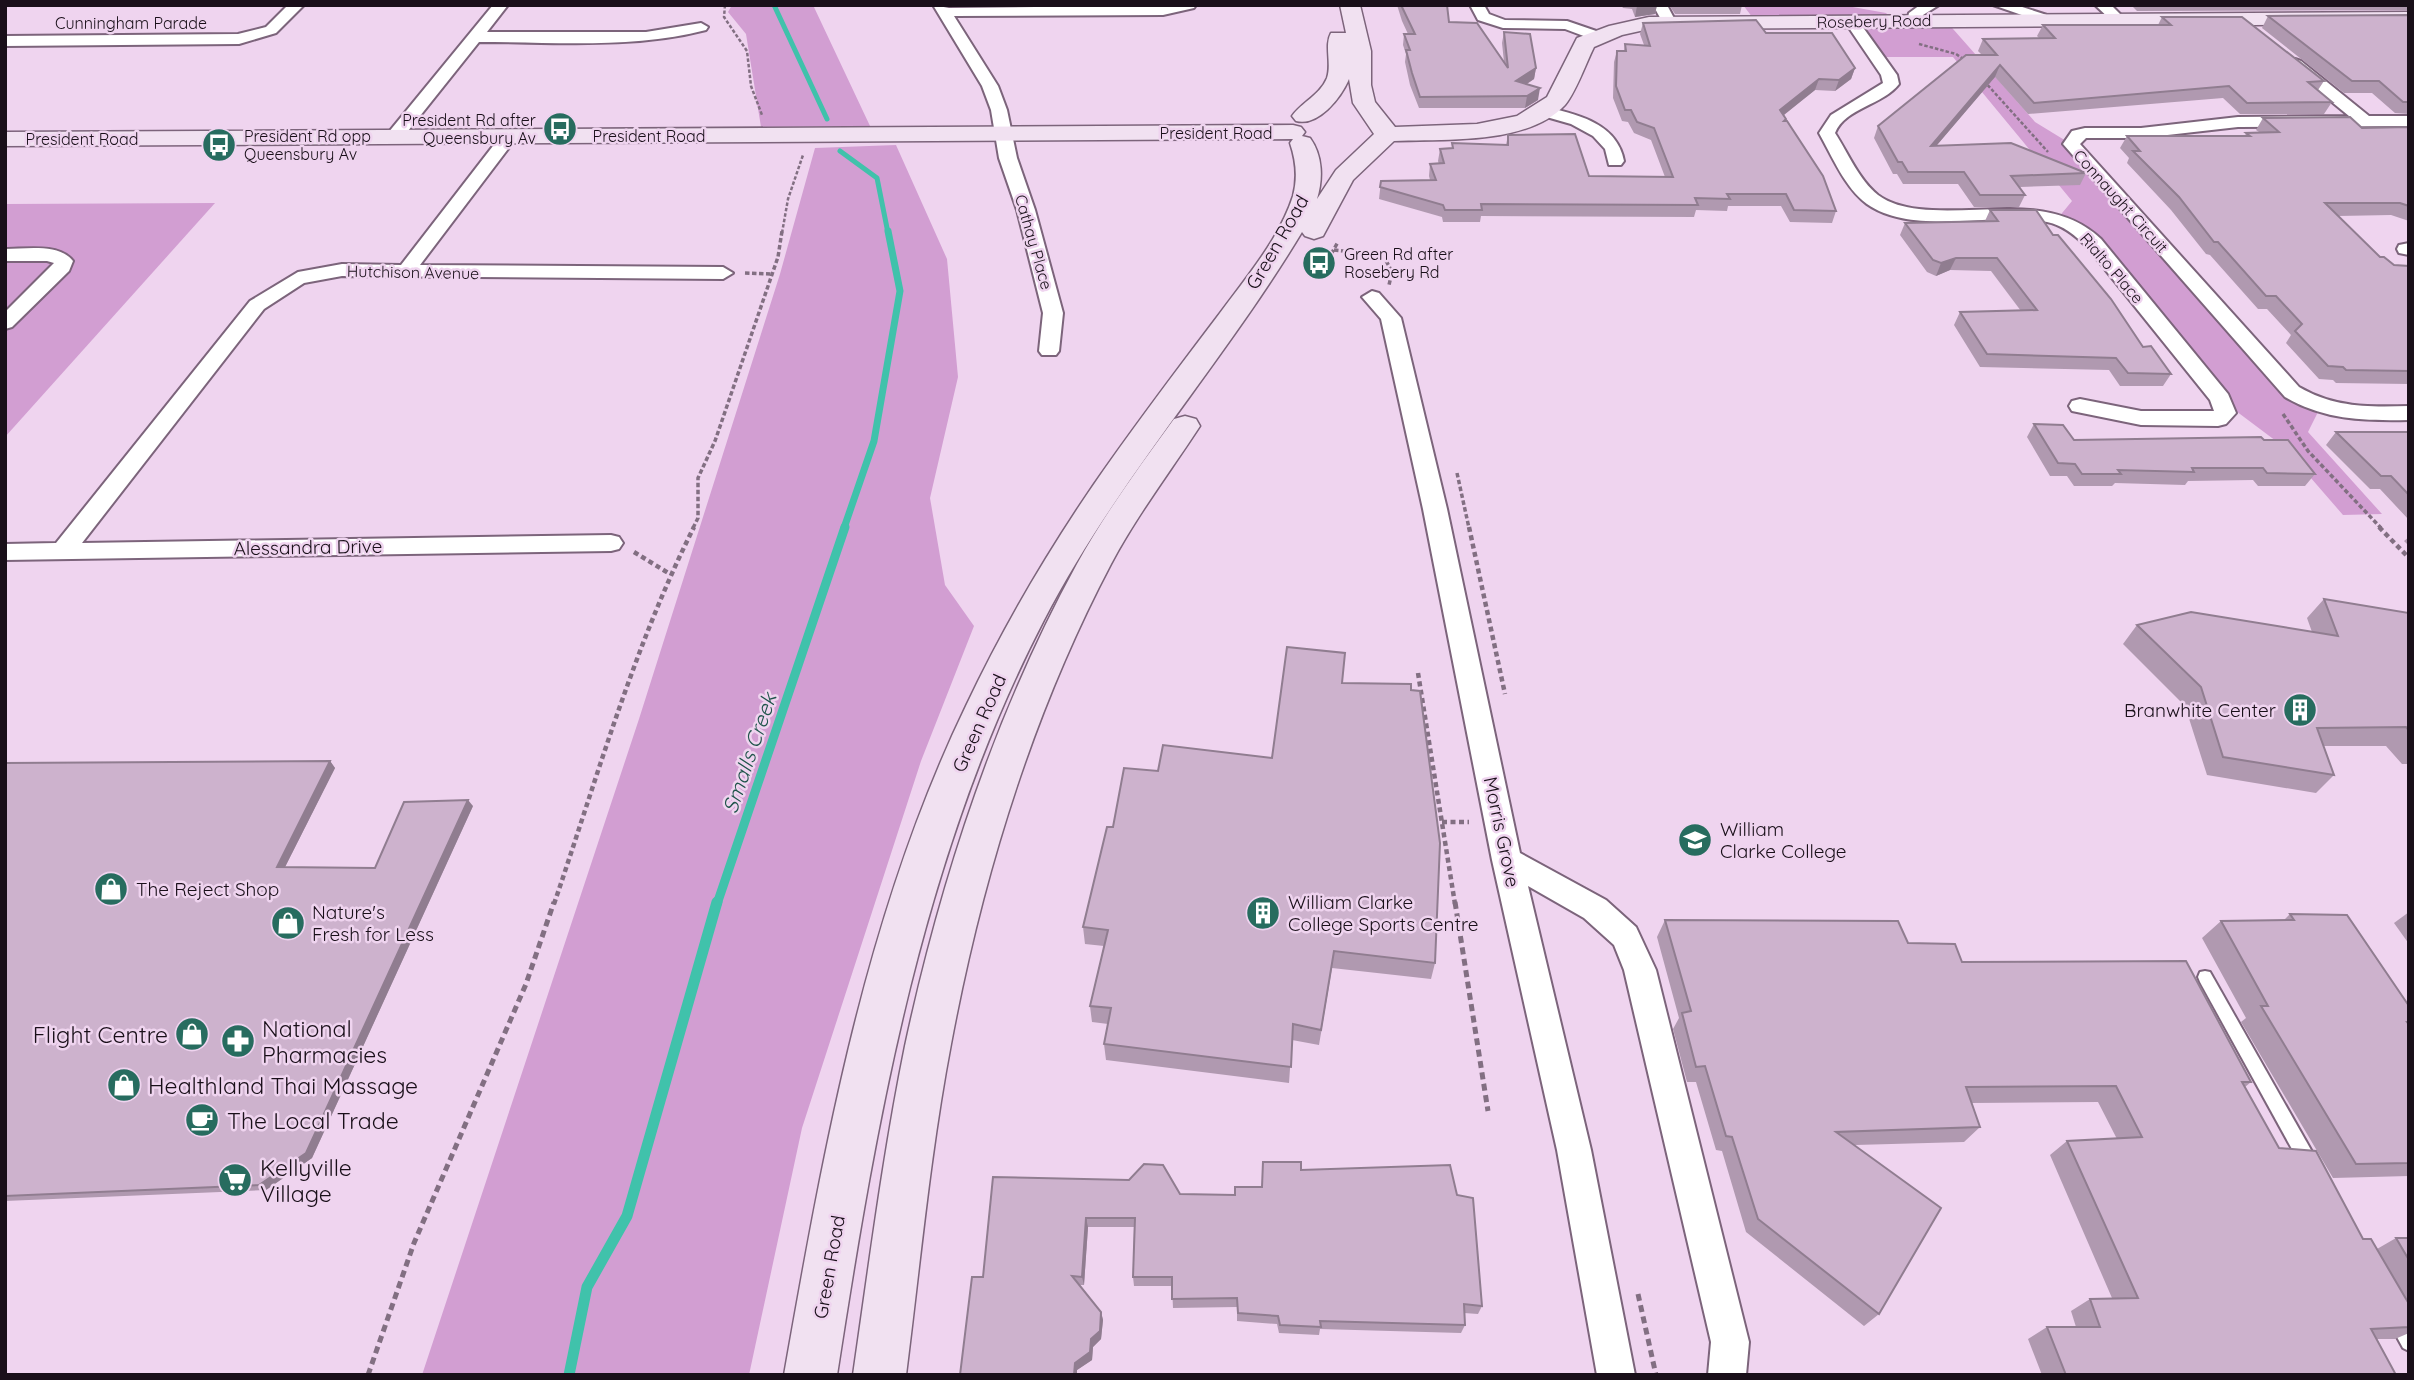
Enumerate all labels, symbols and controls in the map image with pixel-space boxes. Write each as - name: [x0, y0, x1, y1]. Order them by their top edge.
- street label: Rosebery Road: [1816, 10, 1932, 32]
- street label: Cunningham Parade: [55, 13, 207, 33]
- place label: President Rd after Queensbury Av: [402, 110, 536, 148]
- bus stop icon: President Rd after Queensbury Av: [541, 110, 579, 148]
- street label: President Road: [1160, 123, 1272, 143]
- bus stop icon: President Rd opp Queensbury Av: [200, 126, 238, 164]
- place label: President Rd opp Queensbury Av: [244, 126, 371, 164]
- street label: President Road: [593, 126, 705, 146]
- street label: President Road: [26, 129, 138, 149]
- street label: Connaught Circuit: [2069, 145, 2173, 257]
- street label: Green Road: [1240, 191, 1314, 293]
- street label: Cathay Place: [1011, 192, 1057, 292]
- street label: Rialto Place: [2076, 229, 2148, 307]
- bus stop icon: Green Rd after Rosebery Rd: [1300, 244, 1338, 282]
- place label: Green Rd after Rosebery Rd: [1344, 244, 1453, 282]
- street label: Hutchison Avenue: [347, 261, 479, 283]
- street label: Alessandra Drive: [233, 534, 383, 560]
- street label: Green Road: [947, 670, 1011, 776]
- water label: Smalls Creek: [716, 688, 782, 816]
- building icon: Branwhite Center: [2281, 691, 2319, 729]
- place label: Branwhite Center: [2124, 698, 2277, 722]
- street label: Morris Grove: [1479, 775, 1525, 889]
- place label: William Clarke College: [1720, 817, 1847, 863]
- school or university icon: William Clarke College: [1676, 821, 1714, 859]
- shop icon: The Reject Shop: [92, 870, 130, 908]
- place label: The Reject Shop: [136, 877, 279, 901]
- place label: William Clarke College Sports Centre: [1288, 890, 1479, 936]
- building icon: William Clarke College Sports Centre: [1244, 894, 1282, 932]
- place label: Nature's Fresh for Less: [312, 900, 434, 946]
- shop icon: Nature's Fresh for Less: [269, 904, 307, 942]
- place label: National Pharmacies: [262, 1014, 387, 1069]
- shop icon: Flight Centre: [173, 1015, 211, 1053]
- place label: Flight Centre: [33, 1020, 168, 1049]
- pharmacy icon: National Pharmacies: [219, 1022, 257, 1060]
- shop icon: Healthland Thai Massage: [105, 1066, 143, 1104]
- place label: Healthland Thai Massage: [148, 1071, 418, 1100]
- cafe icon: The Local Trade: [183, 1101, 221, 1139]
- place label: The Local Trade: [227, 1106, 399, 1135]
- place label: Kellyville Village: [260, 1153, 352, 1208]
- supermarket icon: Kellyville Village: [216, 1161, 254, 1199]
- street label: Green Road: [808, 1213, 850, 1321]

